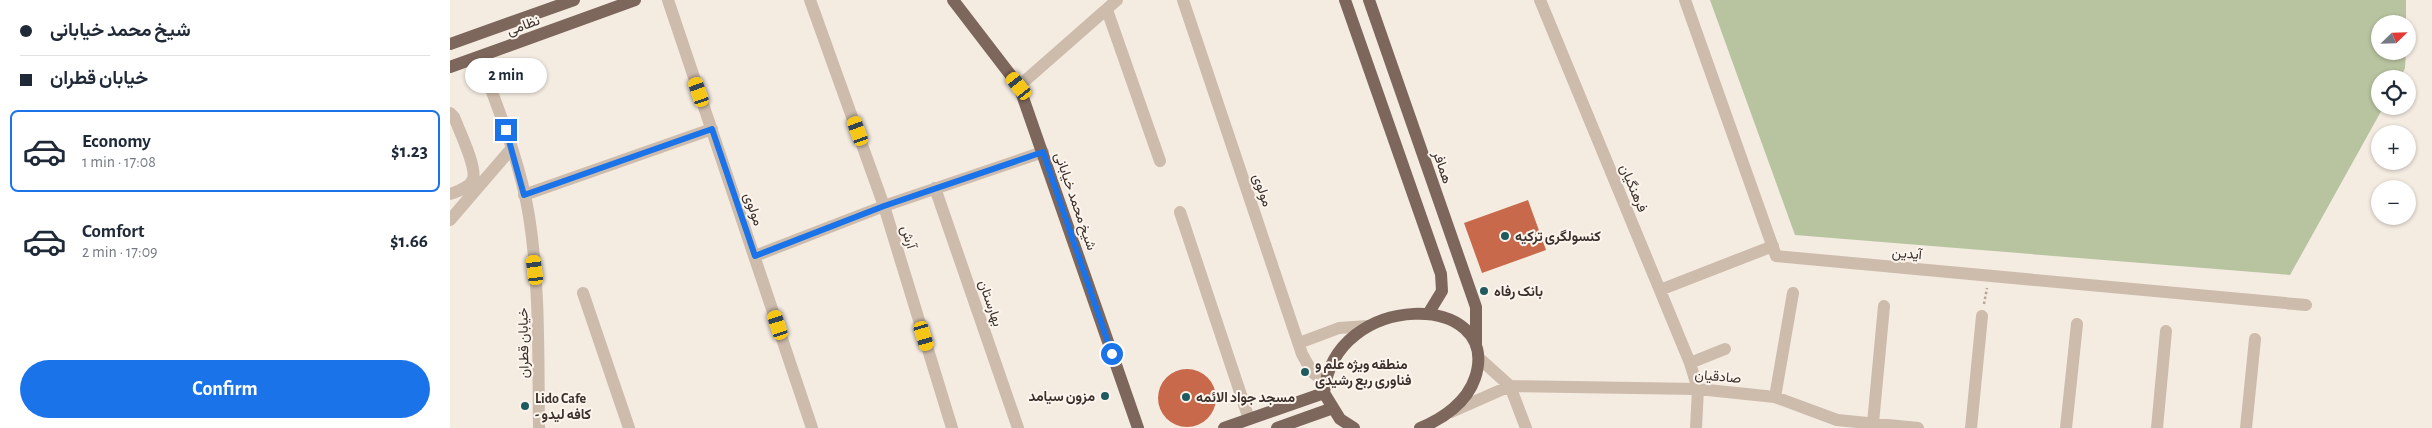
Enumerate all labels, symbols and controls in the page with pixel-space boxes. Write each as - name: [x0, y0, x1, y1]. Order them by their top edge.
- street label: نظامی: [505, 14, 542, 39]
- north arrow: [2371, 15, 2416, 60]
- map controls: [2371, 15, 2416, 225]
- text: شیخ محمد خیابانی: [50, 21, 191, 40]
- callout: 2 min: [465, 58, 547, 92]
- text: 2 min: [488, 67, 524, 83]
- text: خیابان قطران: [50, 69, 148, 88]
- car: [1003, 70, 1034, 102]
- button: locate: [2371, 70, 2416, 115]
- car: [687, 75, 710, 109]
- car: [845, 114, 870, 148]
- route end: [495, 119, 517, 141]
- button: +: [2371, 125, 2416, 170]
- icon: car: [22, 129, 67, 174]
- text: Economy: [82, 132, 151, 151]
- text: $1.23: [391, 142, 428, 161]
- street label: همافر: [1429, 148, 1454, 186]
- street label: شیخ محمد خیابانی: [1049, 151, 1098, 253]
- text: 1 min · 17:08: [82, 154, 156, 170]
- street label: فرهنگیان: [1616, 162, 1650, 215]
- street label: مولوی: [1249, 172, 1274, 209]
- button: −: [2371, 180, 2416, 225]
- street label: مولوی: [740, 191, 765, 228]
- icon: car: [22, 219, 67, 264]
- text: Comfort: [82, 222, 144, 241]
- street label: آرش: [897, 224, 920, 253]
- place label: کنسولگری ترکیه: [1515, 229, 1601, 245]
- marker: کنسولگری ترکیه: [1499, 230, 1511, 242]
- text: $1.66: [390, 232, 428, 251]
- text: 2 min · 17:09: [82, 244, 158, 260]
- street label: آیدین: [1891, 245, 1924, 263]
- car: [525, 254, 544, 286]
- street label: بهارستان: [975, 278, 1004, 329]
- marker: بانک رفاه: [1478, 285, 1490, 297]
- place label: بانک رفاه: [1494, 285, 1543, 300]
- street label: خیابان قطران: [516, 307, 533, 378]
- car: [766, 308, 789, 342]
- car: [912, 319, 935, 353]
- route start: [1101, 343, 1123, 365]
- place label: منطقه ویژه علم و فناوری ربع رشیدی: [1315, 358, 1412, 390]
- button: Confirm: [20, 360, 430, 418]
- marker: منطقه ویژه علم و فناوری ربع رشیدی: [1299, 366, 1311, 378]
- street label: صادقیان: [1694, 368, 1742, 387]
- place label: مزون سیامد: [1028, 390, 1095, 405]
- marker: مزون سیامد: [1099, 390, 1111, 402]
- marker: مسجد جواد الائمه: [1180, 391, 1192, 403]
- place label: مسجد جواد الائمه: [1196, 391, 1295, 406]
- place label: Lido Cafe - کافه لیدو: [535, 392, 591, 423]
- marker: Lido Cafe - کافه لیدو: [519, 400, 531, 412]

